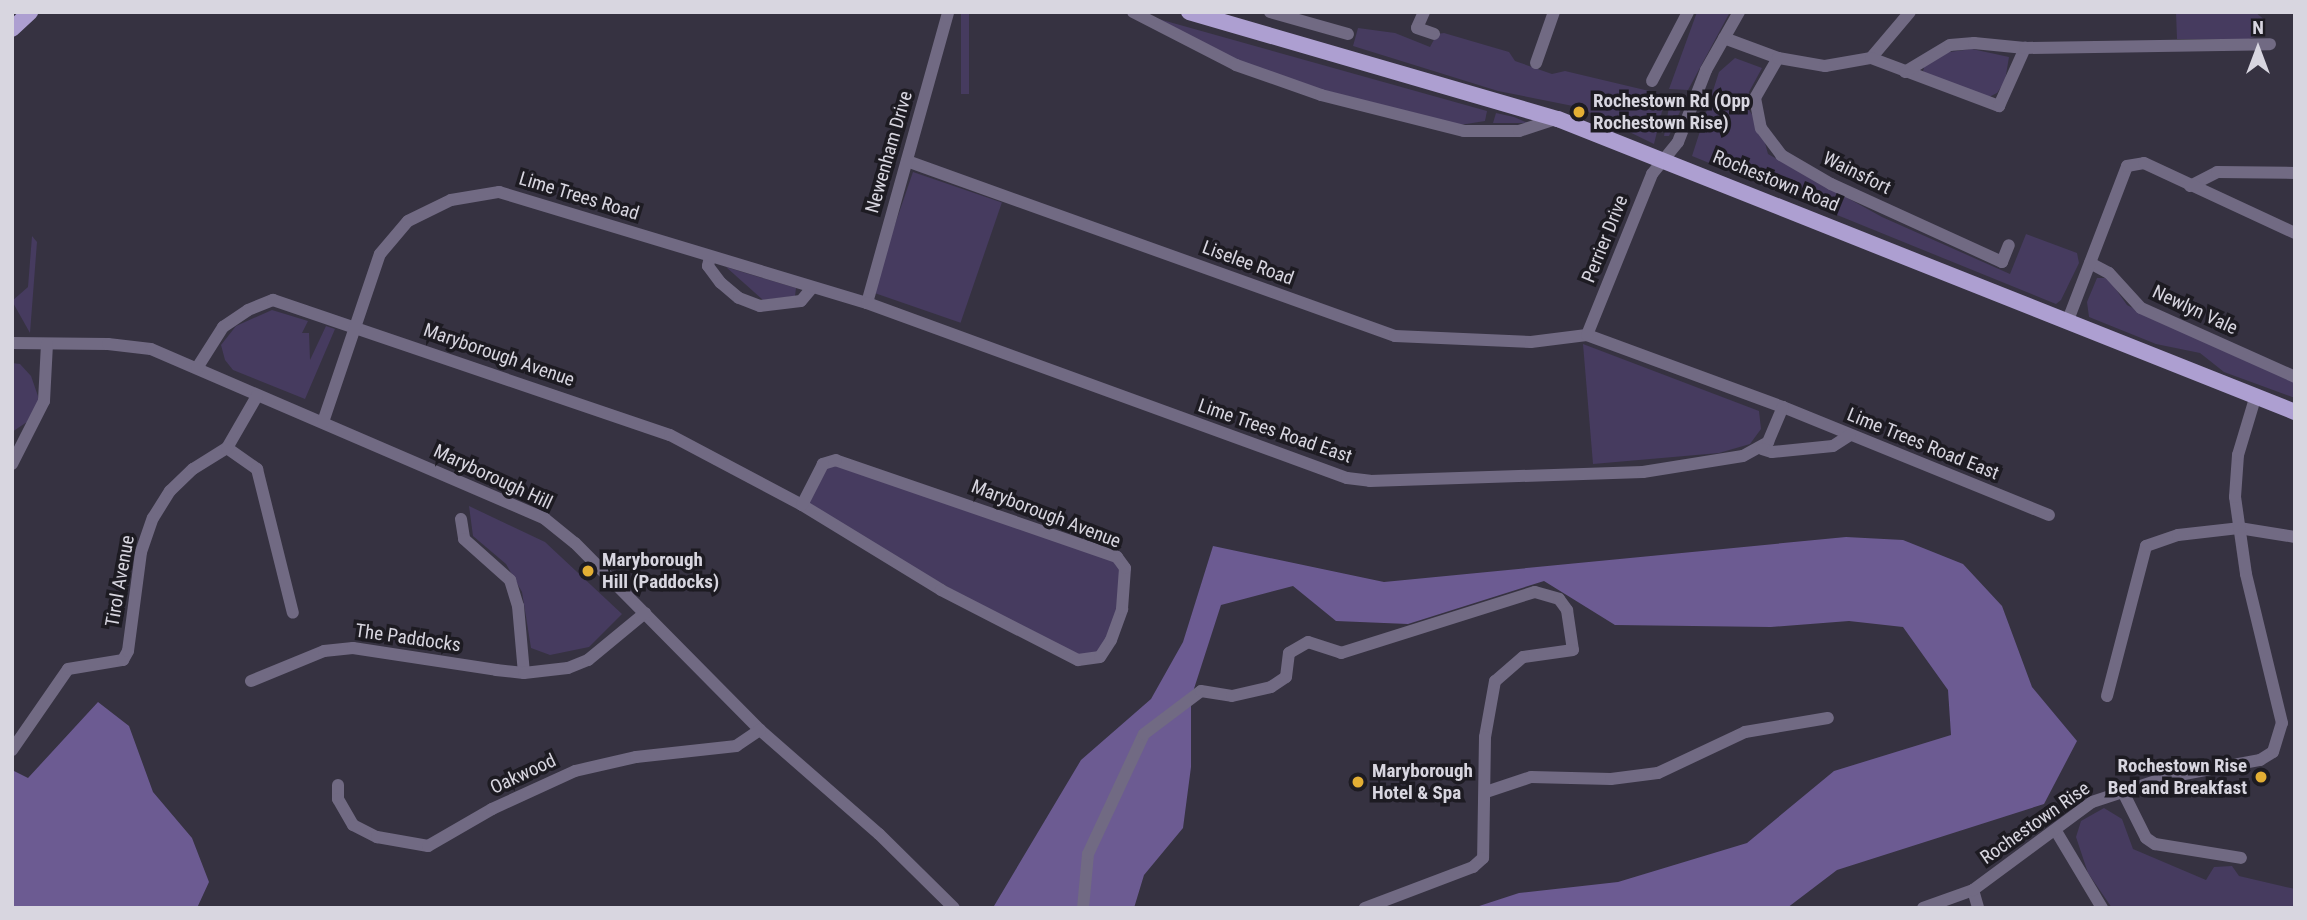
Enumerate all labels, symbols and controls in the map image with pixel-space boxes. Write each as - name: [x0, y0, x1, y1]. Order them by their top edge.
- north arrow: [2223, 14, 2293, 84]
- text: N: [2252, 16, 2264, 39]
- street label: Newenham Drive: [861, 88, 917, 216]
- place label: Rochestown Rd (Opp Rochestown Rise): [1593, 90, 1750, 134]
- marker: Rochestown Rd (Opp Rochestown Rise): [1571, 104, 1587, 120]
- street label: Rochestown Road: [1710, 145, 1842, 217]
- street label: Wainsfort: [1819, 147, 1895, 199]
- street label: Lime Trees Road: [516, 167, 642, 225]
- street label: Perrier Drive: [1577, 192, 1633, 286]
- street label: Liselee Road: [1199, 236, 1297, 290]
- street label: Newlyn Vale: [2149, 280, 2241, 340]
- street label: Maryborough Avenue: [421, 318, 577, 392]
- street label: Lime Trees Road East: [1195, 394, 1355, 468]
- street label: Lime Trees Road East: [1844, 403, 2002, 485]
- street label: Maryborough Hill: [430, 440, 556, 514]
- street label: Maryborough Avenue: [968, 475, 1124, 553]
- street label: Tirol Avenue: [101, 533, 139, 629]
- place label: Maryborough Hill (Paddocks): [602, 549, 719, 593]
- marker: Maryborough Hill (Paddocks): [580, 563, 596, 579]
- street label: The Paddocks: [354, 619, 462, 657]
- street label: Oakwood: [486, 749, 560, 799]
- place label: Rochestown Rise Bed and Breakfast: [2108, 755, 2247, 799]
- place label: Maryborough Hotel & Spa: [1372, 760, 1473, 804]
- marker: Rochestown Rise Bed and Breakfast: [2253, 769, 2269, 785]
- marker: Maryborough Hotel & Spa: [1350, 774, 1366, 790]
- street label: Rochestown Rise: [1976, 777, 2094, 869]

